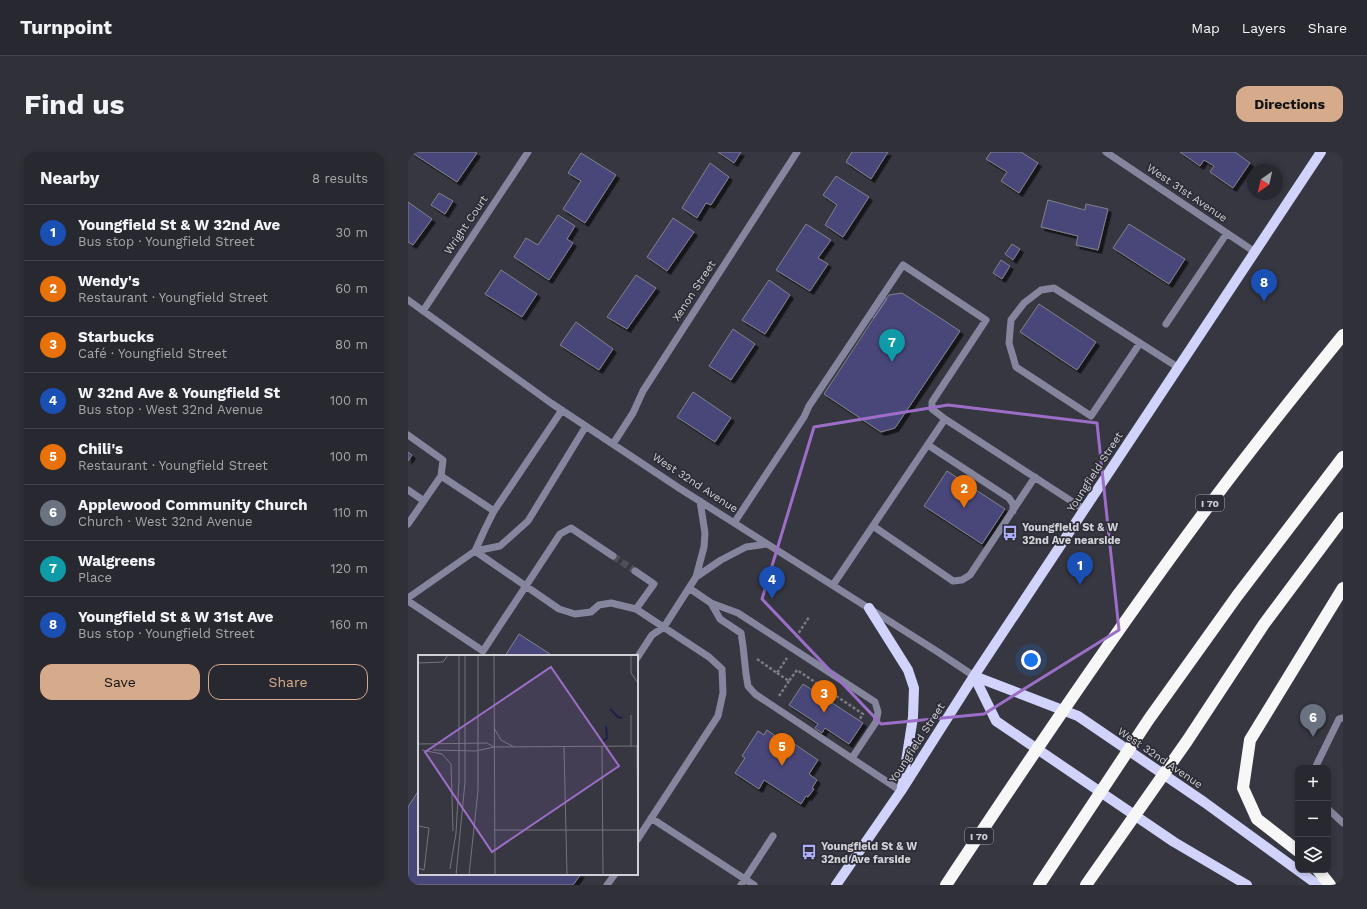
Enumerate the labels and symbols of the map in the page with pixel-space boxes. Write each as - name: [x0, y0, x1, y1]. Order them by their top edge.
- street label: West 31st Avenue: [1144, 161, 1230, 225]
- north arrow: [1247, 164, 1283, 200]
- street label: Wright Court: [441, 193, 491, 257]
- street label: Xenon Street: [670, 258, 719, 324]
- pin: 8: [1251, 269, 1277, 302]
- pin: 7: [879, 329, 905, 362]
- street label: Youngfield Street: [1064, 429, 1126, 514]
- street label: West 32nd Avenue: [650, 450, 740, 516]
- pin: 2: [951, 475, 977, 508]
- road number: I 70: [1196, 495, 1224, 511]
- place label: Youngfield St & W 32nd Ave nearside: [1022, 521, 1121, 547]
- bus stop icon: Youngfield St & W 32nd Ave nearside: [1001, 524, 1019, 542]
- pin: 1: [1067, 552, 1093, 585]
- pin: 4: [759, 566, 785, 599]
- your location: [1021, 650, 1041, 670]
- inset map: [418, 655, 638, 875]
- pin: 3: [811, 680, 837, 713]
- street label: Youngfield Street: [886, 700, 948, 785]
- pin: 6: [1300, 704, 1326, 737]
- street label: West 32nd Avenue: [1115, 725, 1205, 791]
- pin: 5: [769, 733, 795, 766]
- road number: I 70: [965, 828, 993, 844]
- place label: Youngfield St & W 32nd Ave farside: [821, 840, 917, 866]
- bus stop icon: Youngfield St & W 32nd Ave farside: [800, 843, 818, 861]

